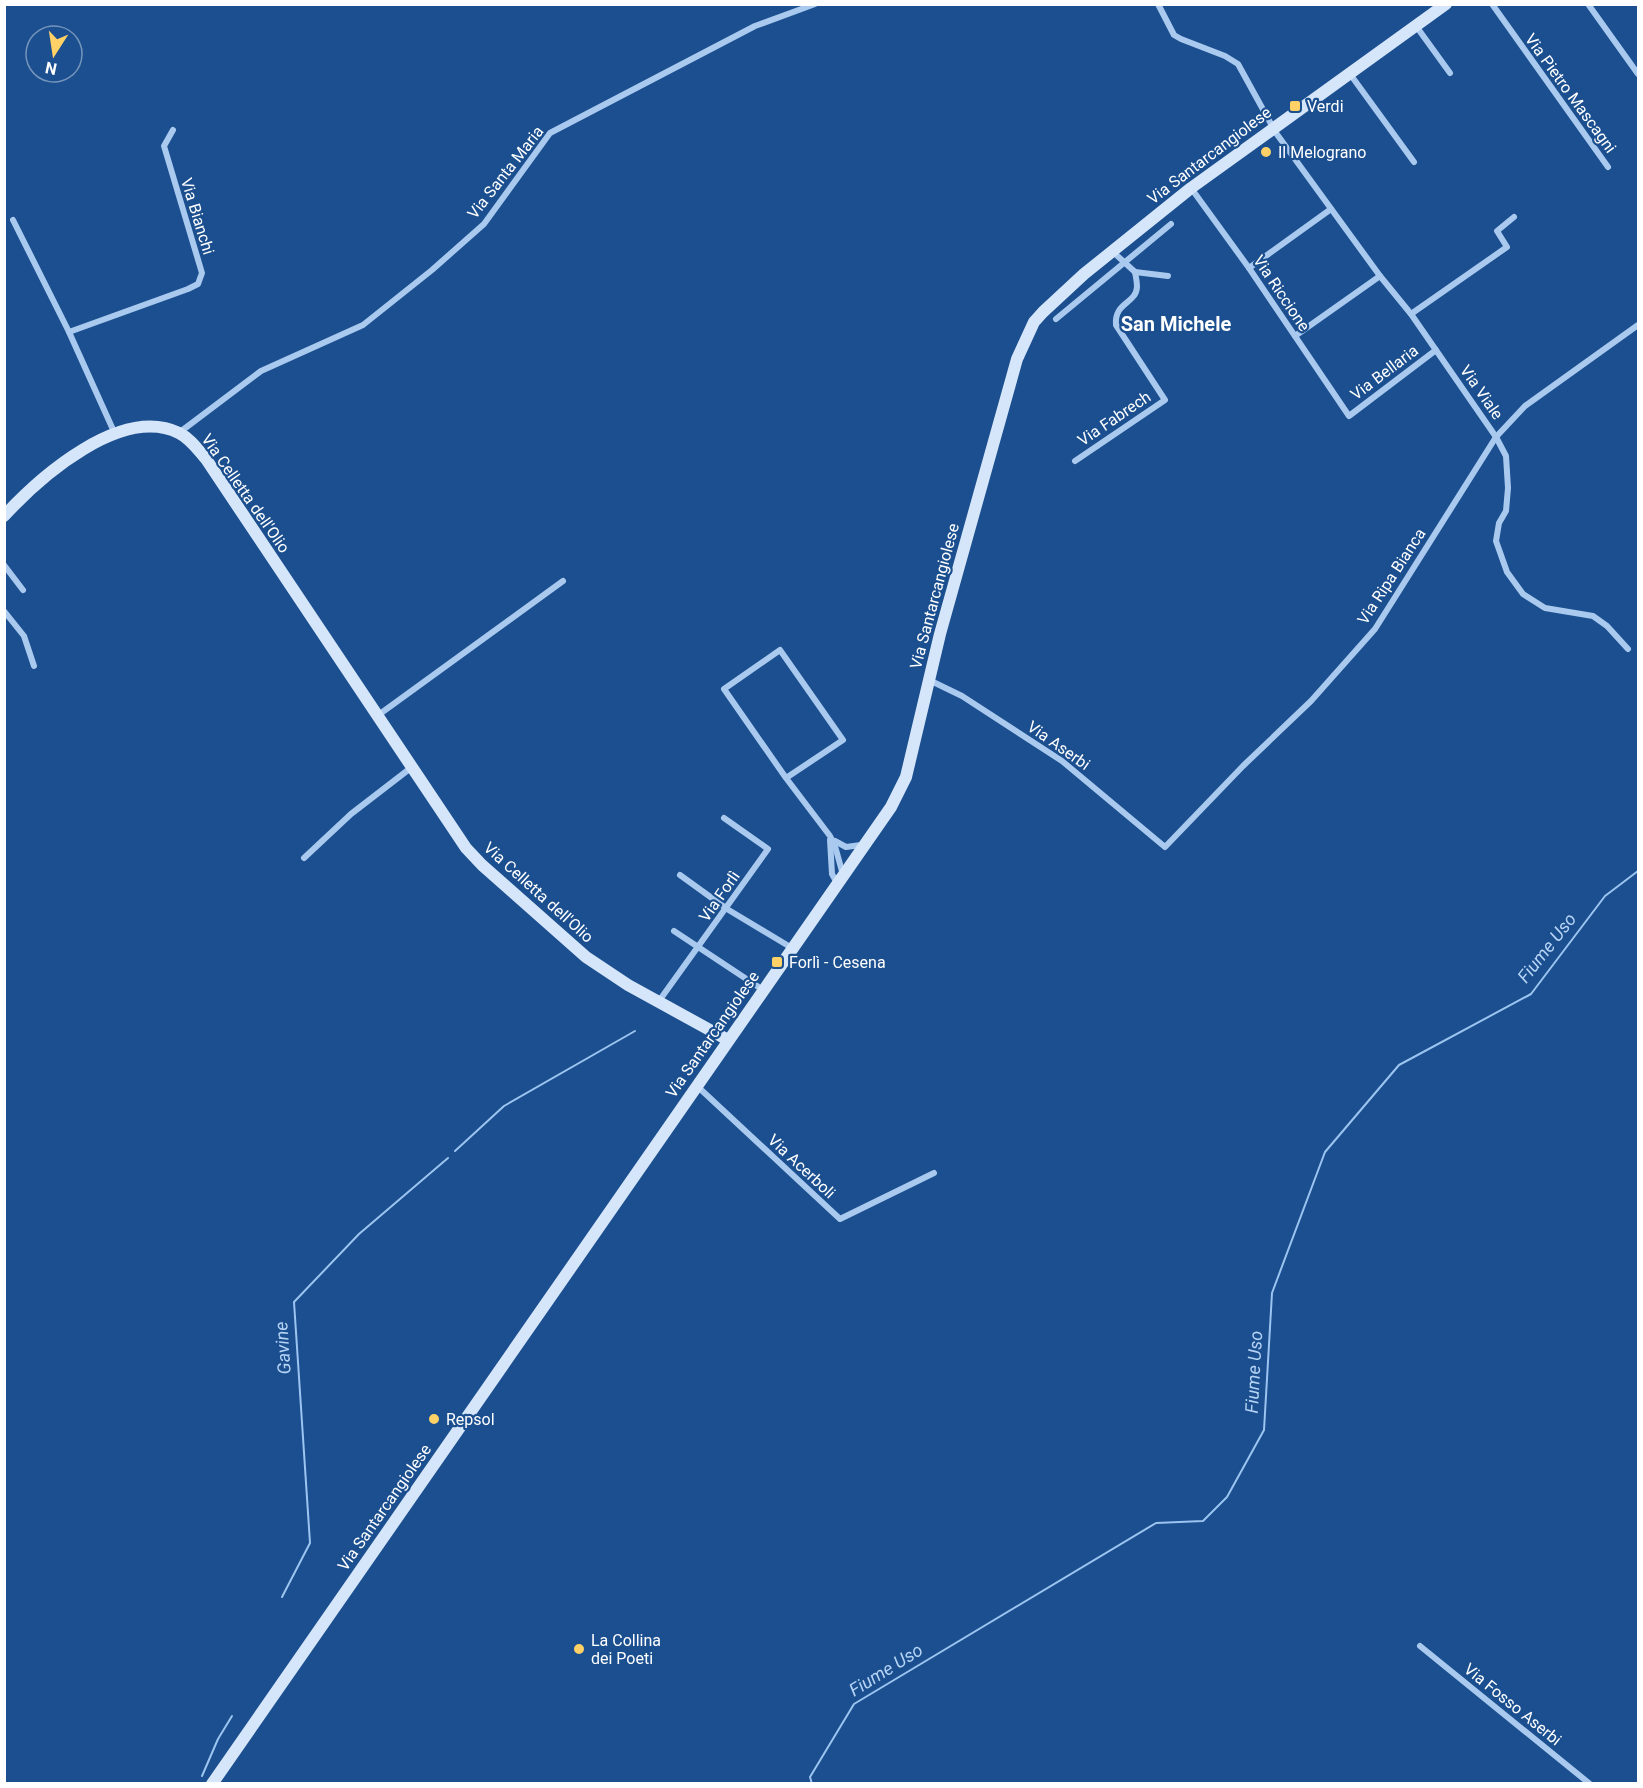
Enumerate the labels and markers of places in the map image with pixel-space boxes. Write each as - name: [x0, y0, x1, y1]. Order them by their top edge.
- place label: Verdi: [1307, 97, 1344, 116]
- marker: Verdi: [1288, 99, 1302, 113]
- place label: Il Melograno: [1278, 143, 1366, 162]
- marker: Il Melograno: [1259, 145, 1273, 159]
- place label: Forlì - Cesena: [789, 953, 886, 972]
- marker: Forlì - Cesena: [770, 955, 784, 969]
- place label: Repsol: [446, 1410, 495, 1429]
- marker: Repsol: [427, 1412, 441, 1426]
- place label: La Collina dei Poeti: [591, 1631, 661, 1668]
- marker: La Collina dei Poeti: [572, 1642, 586, 1656]

